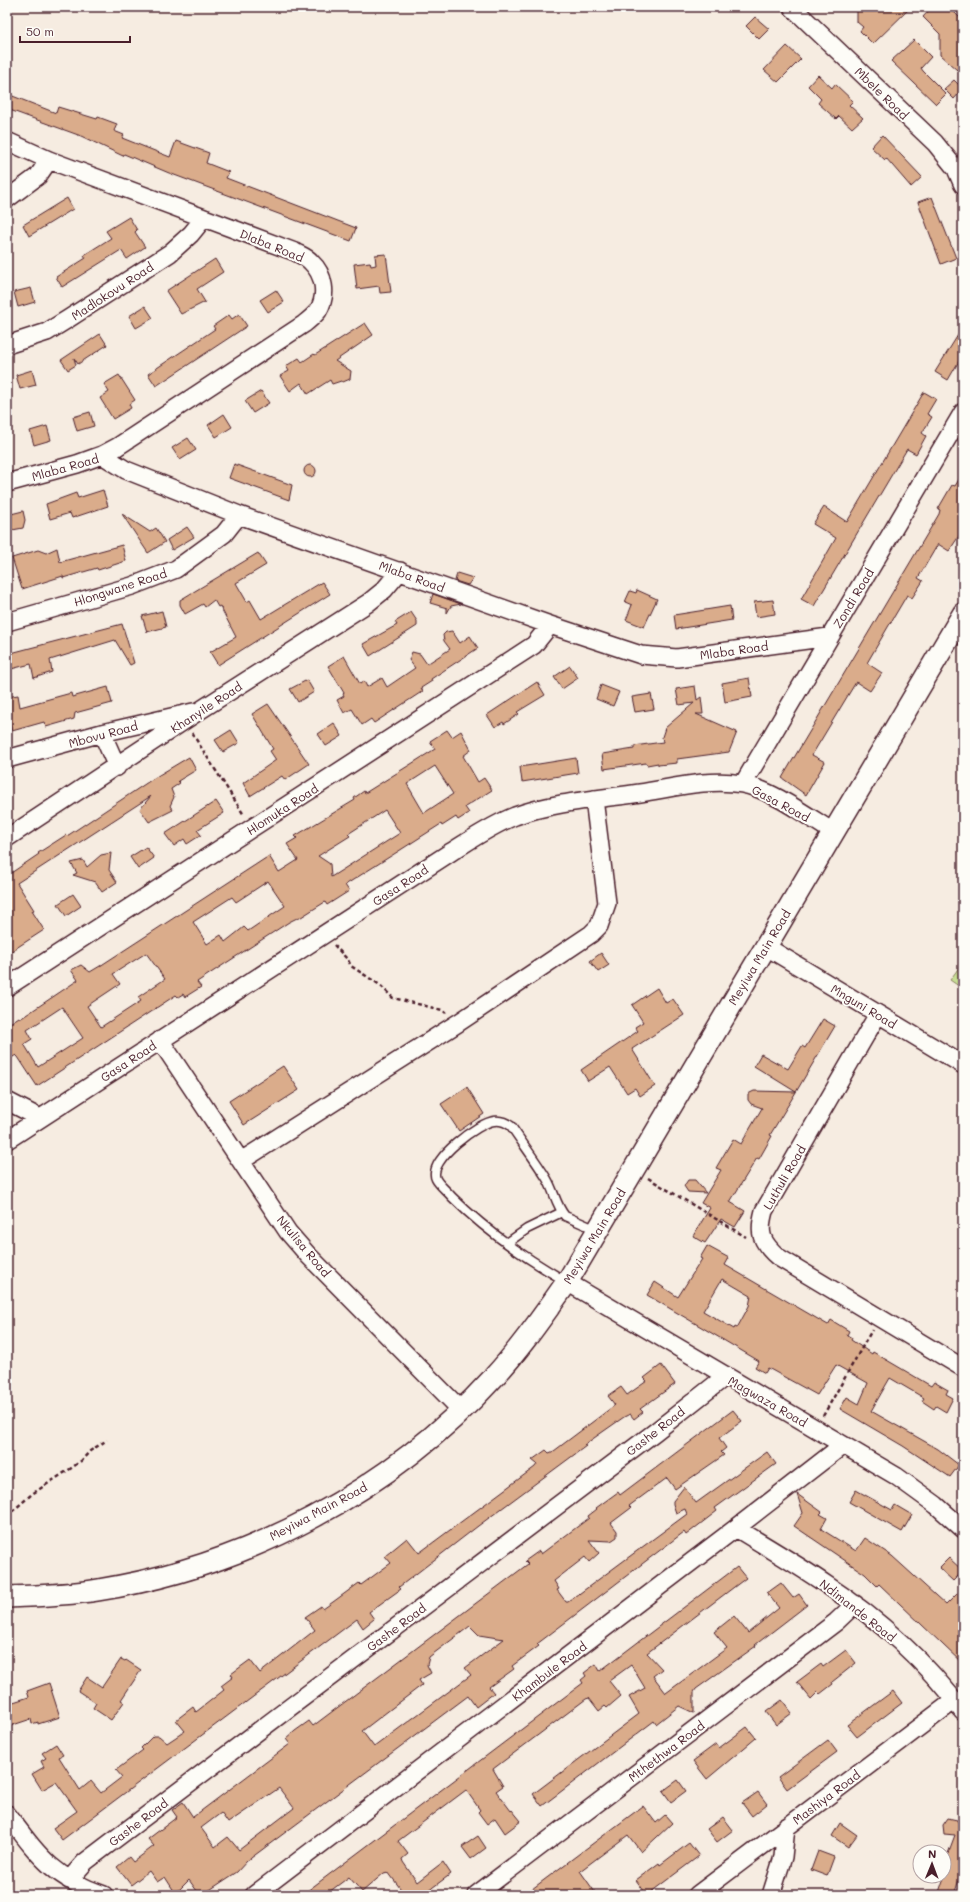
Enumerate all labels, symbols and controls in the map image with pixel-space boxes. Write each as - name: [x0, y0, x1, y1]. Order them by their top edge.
- scale bar: [20, 18, 130, 44]
- text: 50 m: [26, 23, 54, 39]
- street label: Mbele Road: [852, 63, 913, 123]
- street label: Dlaba Road: [238, 225, 307, 265]
- street label: Madlokovu Road: [68, 258, 156, 324]
- street label: Mlaba Road: [30, 450, 101, 484]
- street label: Mlaba Road: [377, 557, 447, 595]
- street label: Hlongwane Road: [71, 564, 169, 610]
- street label: Zondi Road: [829, 565, 877, 631]
- street label: Mlaba Road: [699, 637, 770, 663]
- street label: Khanyile Road: [167, 678, 245, 736]
- street label: Mbovu Road: [67, 717, 140, 751]
- street label: Hlomuka Road: [243, 780, 321, 838]
- street label: Gasa Road: [749, 781, 813, 825]
- street label: Gasa Road: [369, 861, 431, 909]
- street label: Meyiwa Main Road: [724, 906, 794, 1008]
- street label: Mnguni Road: [828, 980, 900, 1032]
- street label: Gasa Road: [97, 1037, 159, 1085]
- street label: Luthuli Road: [759, 1142, 809, 1212]
- street label: Meyiwa Main Road: [559, 1185, 629, 1287]
- street label: Nkulisa Road: [274, 1212, 335, 1280]
- street label: Magwaza Road: [726, 1372, 811, 1430]
- street label: Gashe Road: [622, 1403, 688, 1459]
- street label: Meyiwa Main Road: [266, 1478, 370, 1544]
- street label: Ndimande Road: [817, 1575, 900, 1645]
- street label: Gashe Road: [363, 1599, 429, 1654]
- street label: Khambule Road: [508, 1637, 590, 1704]
- street label: Mthethwa Road: [625, 1717, 708, 1785]
- street label: Mashiya Road: [789, 1766, 863, 1828]
- street label: Gashe Road: [105, 1794, 171, 1849]
- north arrow: [912, 1844, 952, 1884]
- text: N: [928, 1846, 936, 1861]

